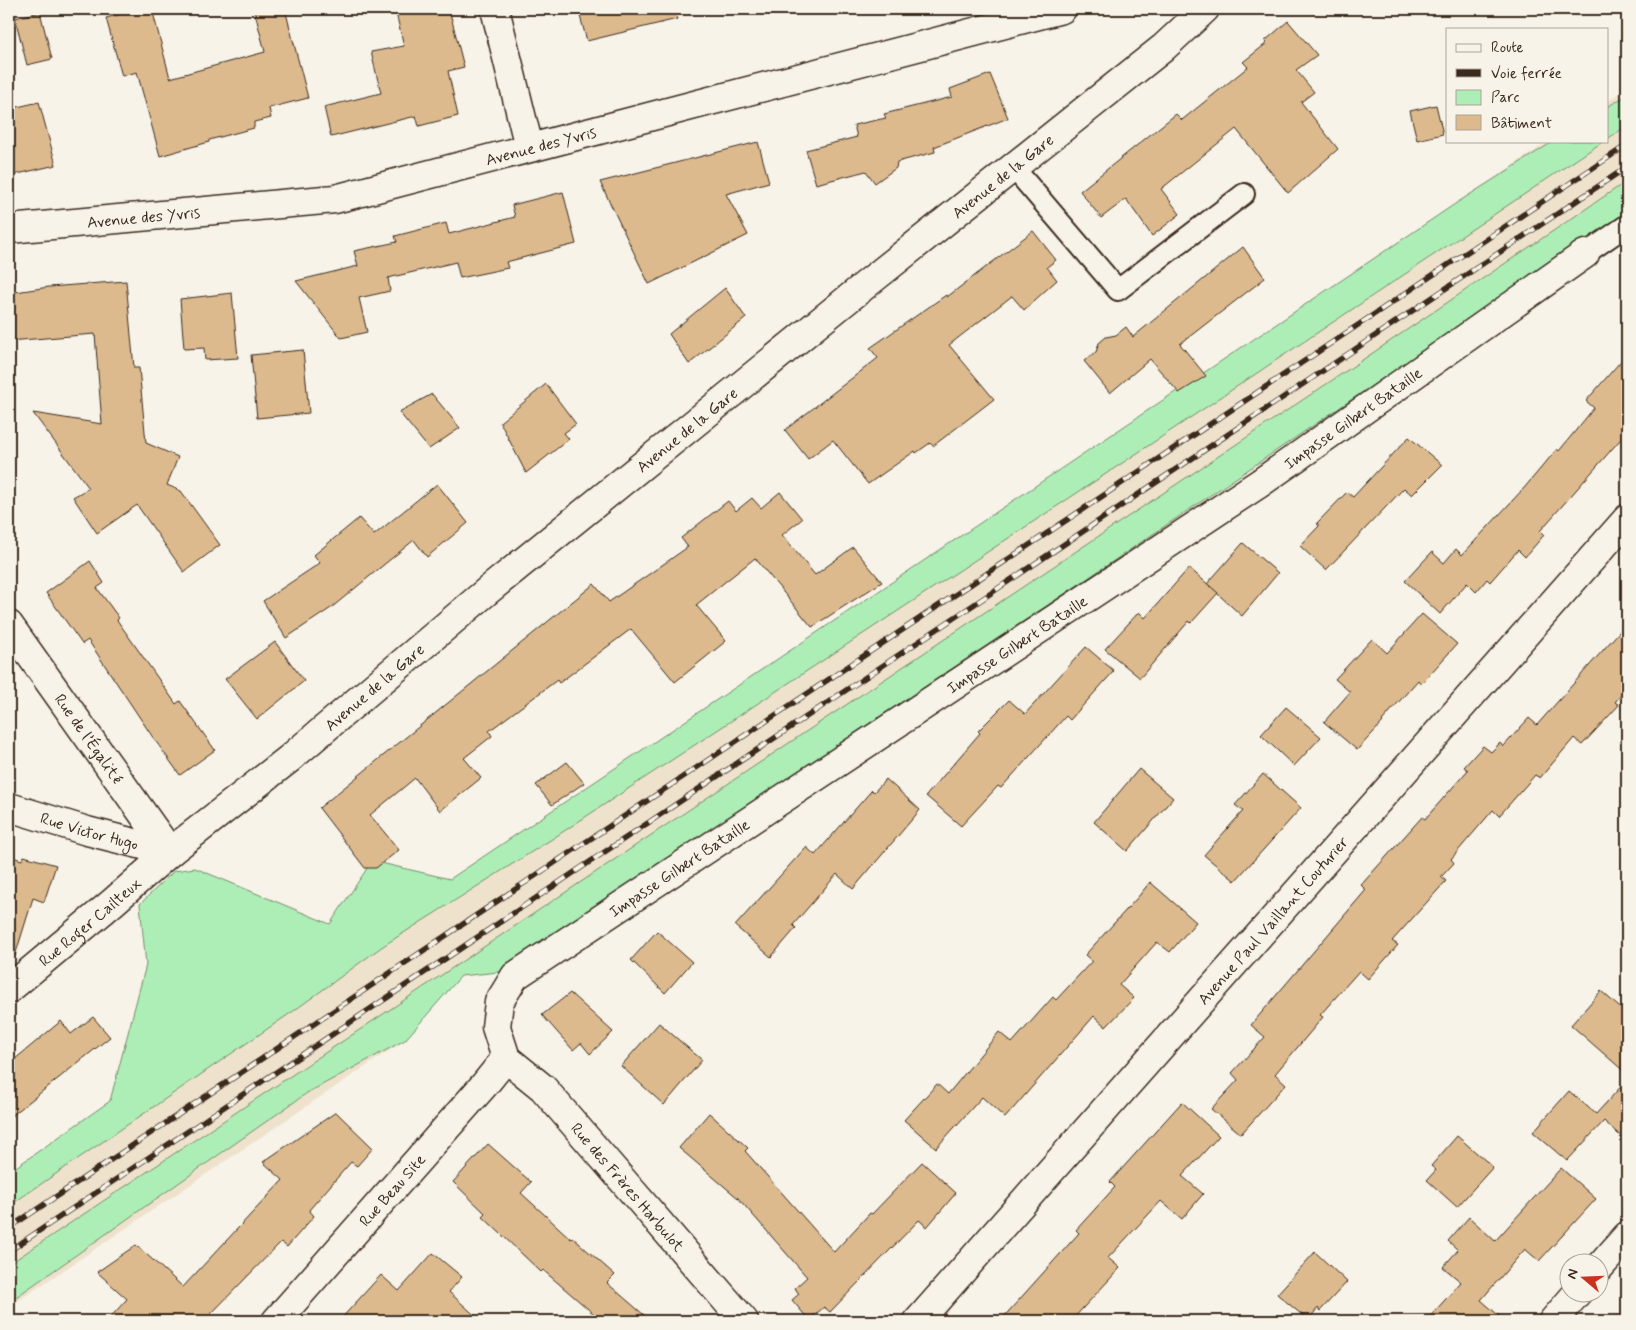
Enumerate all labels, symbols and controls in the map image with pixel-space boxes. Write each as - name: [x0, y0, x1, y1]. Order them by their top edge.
- legend: [1446, 28, 1608, 142]
- text: Route: [1491, 38, 1524, 58]
- text: Voie ferrée: [1491, 64, 1562, 84]
- text: Parc: [1491, 88, 1519, 108]
- text: Bâtiment: [1491, 114, 1552, 134]
- street label: Avenue des Yvris: [484, 122, 599, 171]
- street label: Avenue de la Gare: [948, 130, 1059, 224]
- street label: Avenue des Yvris: [86, 202, 201, 234]
- street label: Impasse Gilbert Bataille: [1280, 363, 1427, 475]
- street label: Avenue de la Gare: [633, 383, 743, 478]
- street label: Impasse Gilbert Bataille: [943, 591, 1092, 699]
- street label: Avenue de la Gare: [321, 640, 429, 736]
- street label: Rue de l’Égalité: [49, 690, 127, 788]
- street label: Rue Victor Hugo: [38, 808, 140, 856]
- street label: Impasse Gilbert Bataille: [606, 815, 754, 923]
- street label: Avenue Paul Vaillant Couturier: [1194, 832, 1354, 1010]
- street label: Rue Roger Cailteux: [35, 873, 146, 972]
- street label: Rue des Frères Harbulot: [565, 1119, 689, 1257]
- street label: Rue Beau Site: [355, 1150, 431, 1232]
- north arrow: [1558, 1252, 1608, 1302]
- text: N: [1563, 1267, 1583, 1281]

